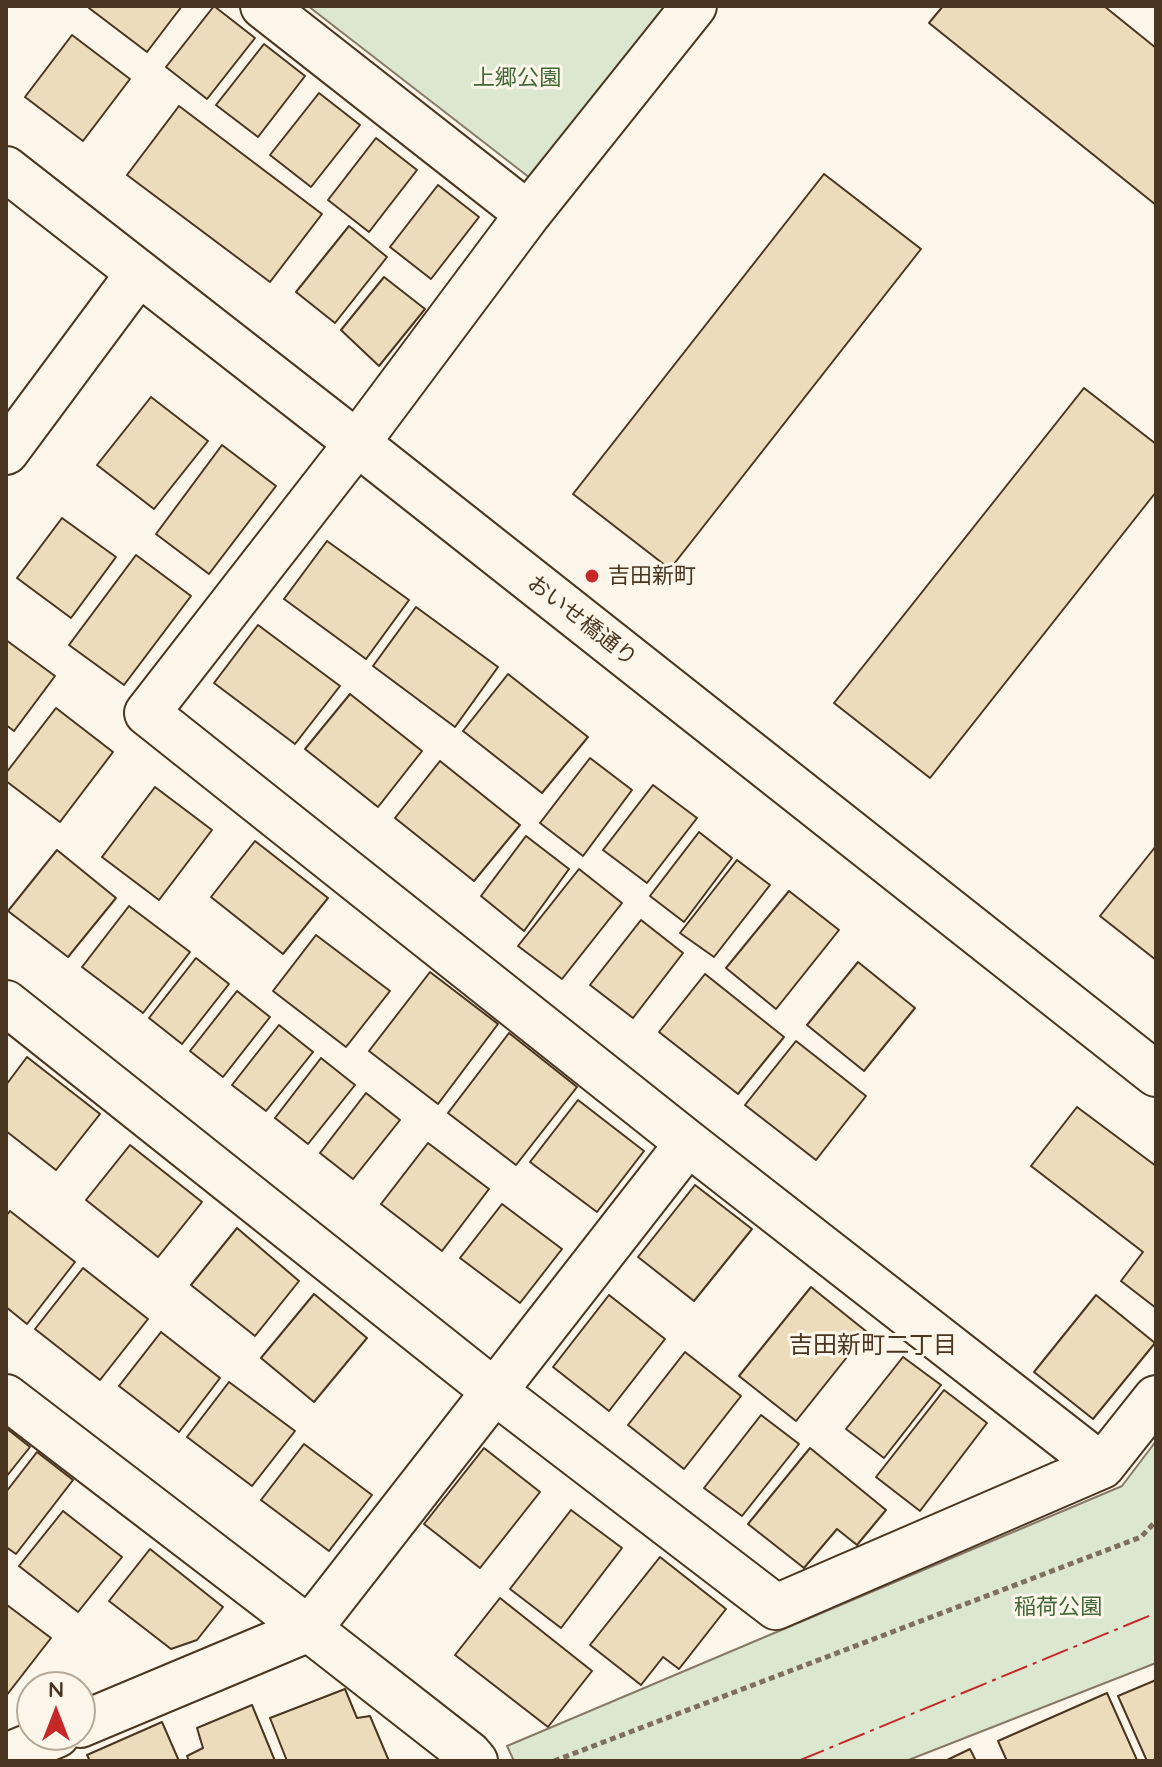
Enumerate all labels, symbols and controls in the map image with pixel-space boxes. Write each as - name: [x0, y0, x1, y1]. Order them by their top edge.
- park label: 上郷公園: [473, 65, 561, 91]
- place label: 吉田新町: [608, 563, 696, 589]
- marker: 吉田新町: [583, 567, 601, 585]
- street label: おいせ橋通り: [522, 570, 642, 672]
- district label: 吉田新町二丁目: [789, 1332, 957, 1360]
- park label: 稲荷公園: [1014, 1594, 1102, 1620]
- north arrow: [16, 1671, 96, 1751]
- text: N: [48, 1675, 64, 1703]

